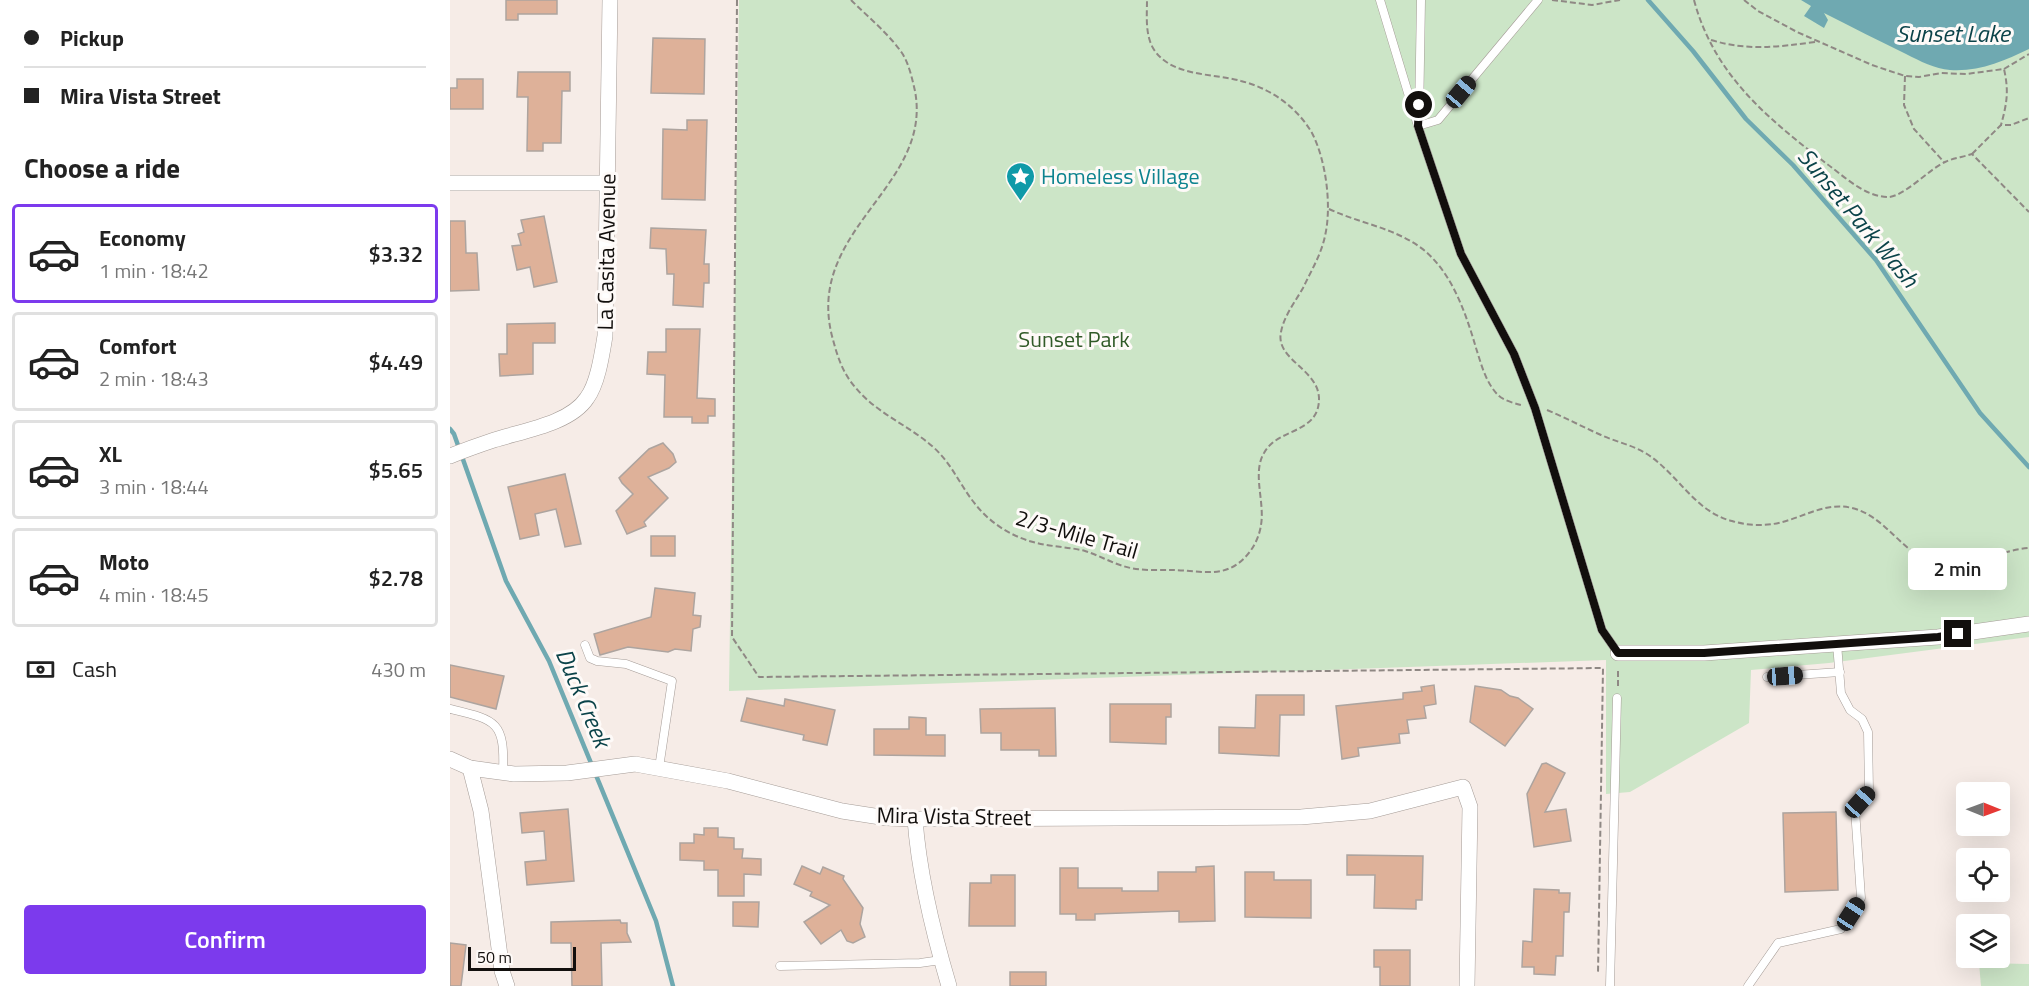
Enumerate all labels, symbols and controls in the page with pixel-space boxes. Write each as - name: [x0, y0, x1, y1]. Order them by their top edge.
- water label: Sunset Lake: [1896, 15, 2012, 51]
- text: Pickup: [60, 21, 124, 55]
- car: [1443, 72, 1479, 112]
- text: Mira Vista Street: [60, 79, 221, 113]
- route start: [1405, 91, 1432, 118]
- water label: Sunset Park Wash: [1790, 140, 1929, 296]
- text: Choose a ride: [24, 147, 180, 188]
- place label: Homeless Village: [1041, 159, 1200, 193]
- place icon: Homeless Village: [1004, 160, 1036, 202]
- street label: La Casita Avenue: [588, 173, 624, 331]
- text: Economy: [99, 221, 186, 255]
- icon: car: [27, 227, 81, 281]
- text: $3.32: [368, 237, 423, 271]
- text: 1 min · 18:42: [99, 255, 209, 286]
- park label: Sunset Park: [1018, 322, 1130, 356]
- text: Comfort: [99, 329, 177, 363]
- icon: car: [27, 335, 81, 389]
- text: $4.49: [368, 345, 423, 379]
- text: 2 min · 18:43: [99, 363, 209, 394]
- text: XL: [99, 437, 122, 471]
- icon: car: [27, 443, 81, 497]
- text: $5.65: [368, 453, 423, 487]
- text: 3 min · 18:44: [99, 471, 209, 502]
- street label: 2/3-Mile Trail: [1012, 500, 1142, 568]
- text: Moto: [99, 545, 149, 579]
- callout: 2 min: [1908, 547, 2008, 589]
- icon: car: [27, 551, 81, 605]
- text: 2 min: [1933, 553, 1982, 584]
- text: $2.78: [368, 561, 423, 595]
- text: 4 min · 18:45: [99, 579, 209, 610]
- route end: [1944, 620, 1971, 647]
- water label: Duck Creek: [547, 643, 622, 756]
- text: Cash: [72, 652, 117, 686]
- icon: cash: [24, 653, 57, 686]
- text: 430 m: [371, 654, 426, 685]
- car: [1766, 666, 1804, 686]
- north arrow: [1956, 782, 2010, 836]
- map controls: [1956, 782, 2010, 968]
- car: [1841, 783, 1879, 821]
- street label: Mira Vista Street: [876, 798, 1032, 834]
- button: locate: [1956, 848, 2010, 902]
- car: [1834, 894, 1868, 934]
- button: Confirm: [24, 905, 426, 974]
- button: layers: [1956, 914, 2010, 968]
- scale bar: [468, 944, 576, 972]
- text: 50 m: [477, 945, 512, 969]

